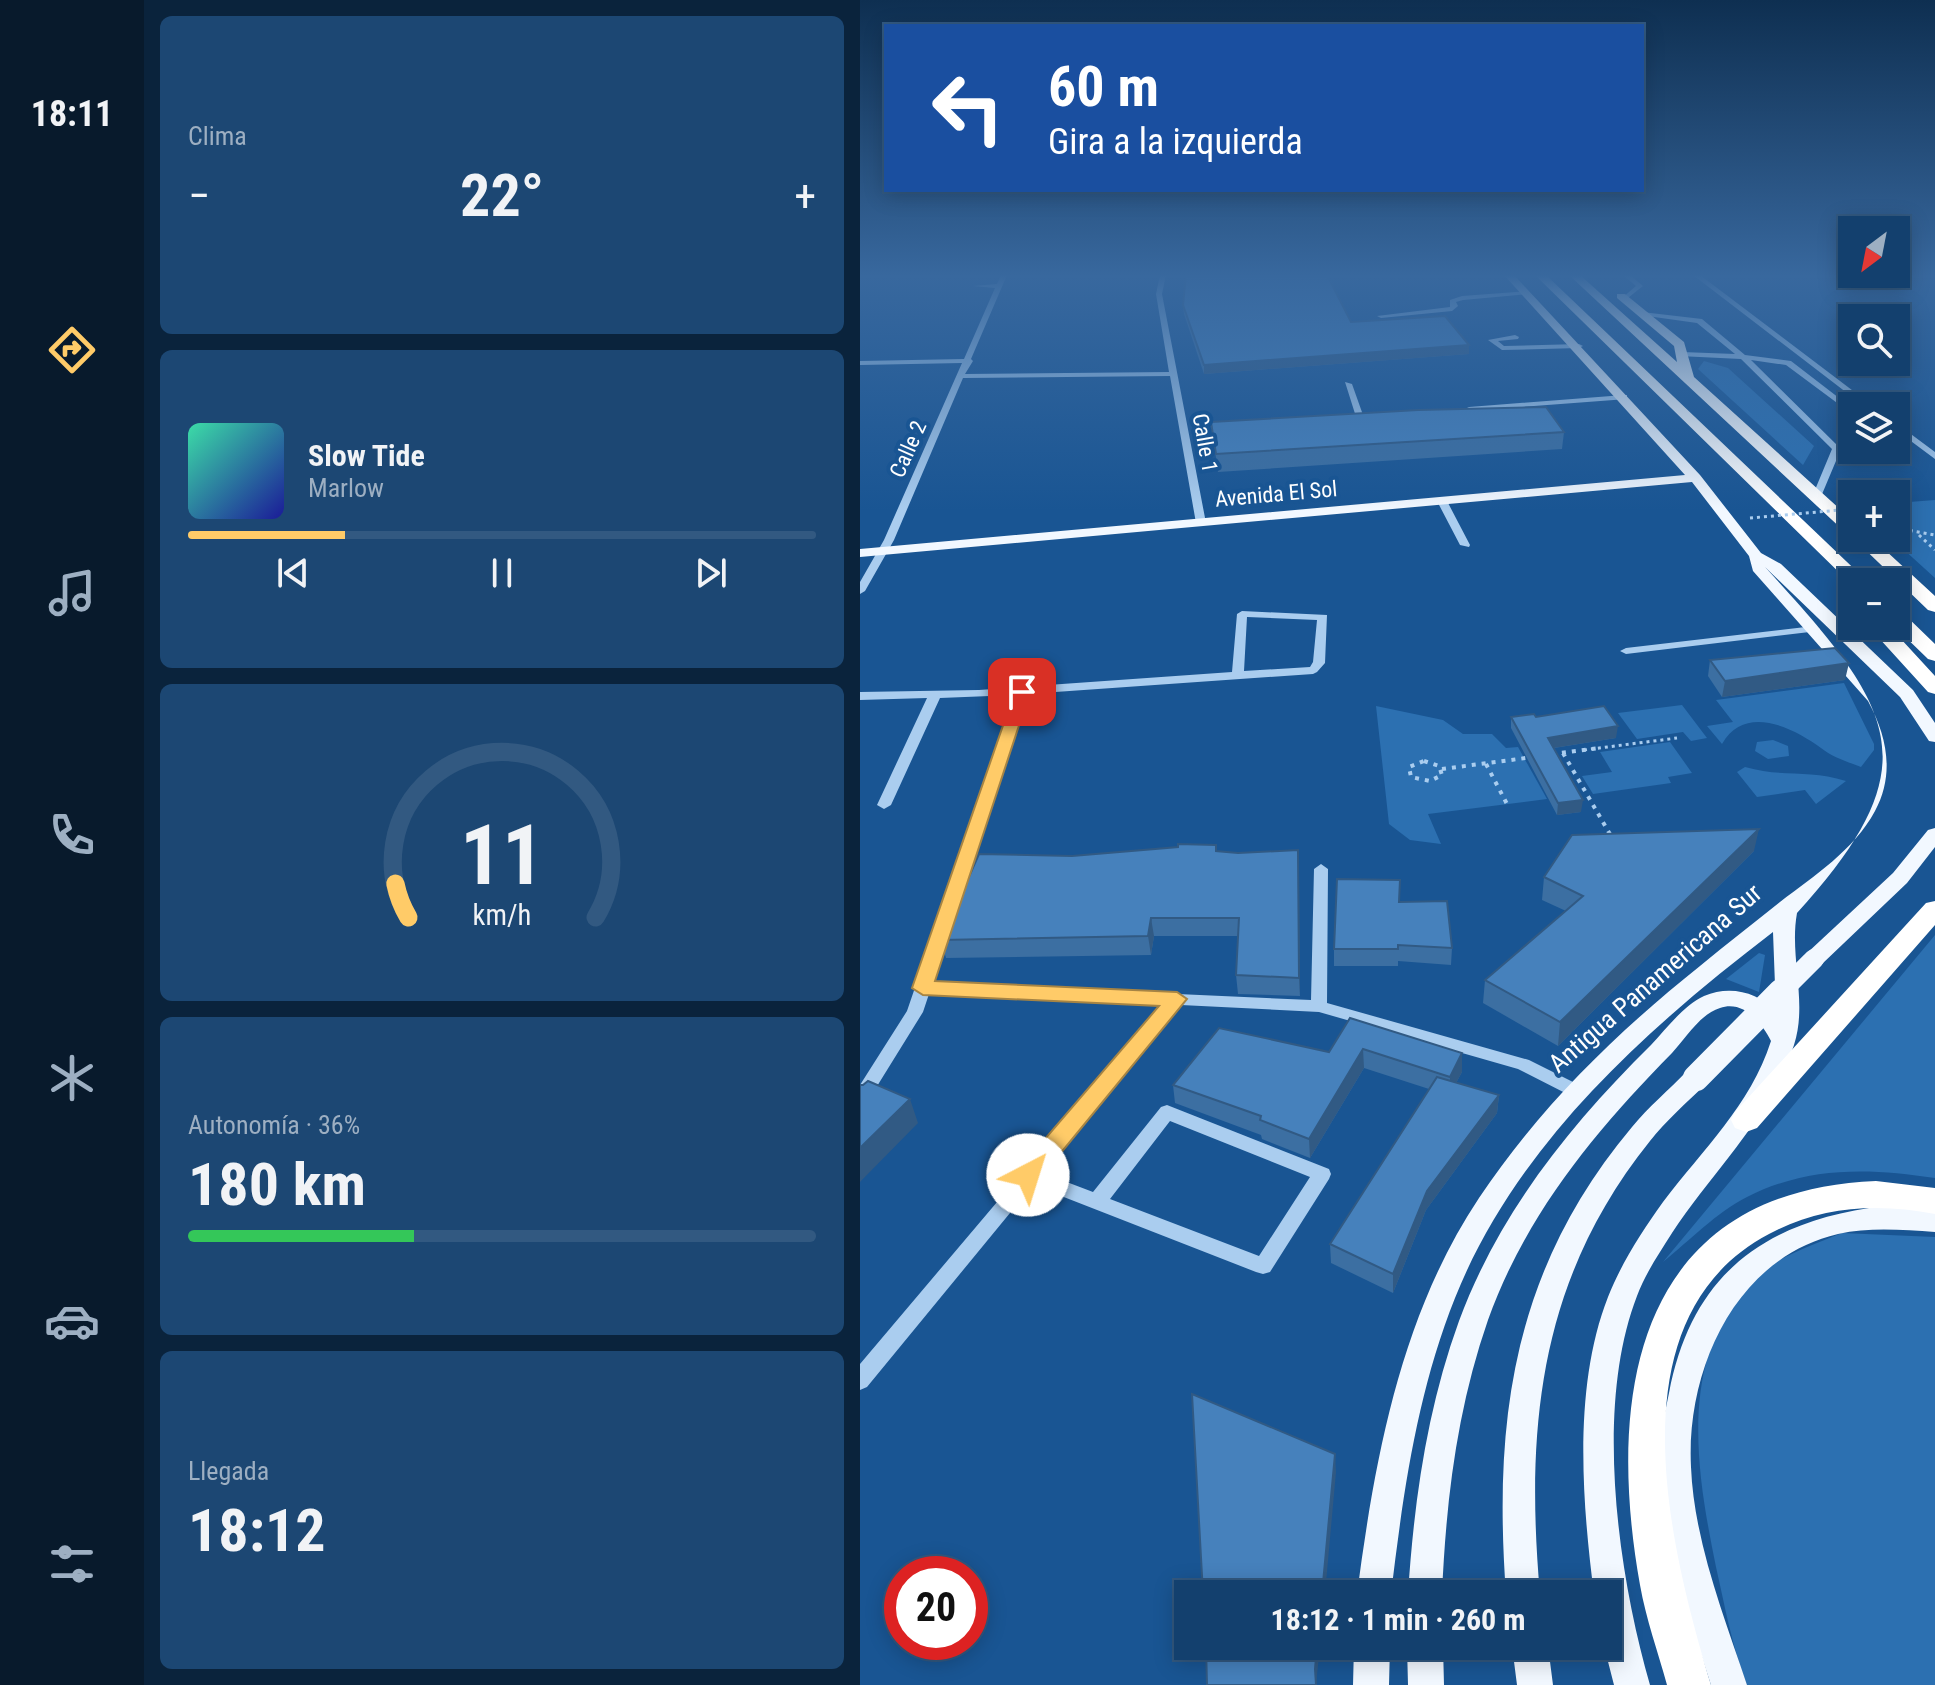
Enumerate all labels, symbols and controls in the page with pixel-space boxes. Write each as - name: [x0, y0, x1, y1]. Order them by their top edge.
- text: 60 m: [1048, 54, 1159, 120]
- icon: left: [916, 56, 1020, 160]
- text: 18:11: [31, 93, 113, 135]
- text: Clima: [188, 121, 247, 151]
- text: Gira a la izquierda: [1048, 121, 1303, 163]
- text: 22°: [460, 160, 544, 231]
- text: −: [188, 170, 210, 222]
- text: +: [794, 170, 816, 222]
- north arrow: [1838, 216, 1910, 288]
- map controls: [1838, 216, 1910, 640]
- button: search: [1838, 304, 1910, 376]
- icon: directions: [44, 322, 100, 378]
- button: layers: [1838, 392, 1910, 464]
- street label: Calle 1: [1188, 412, 1222, 474]
- street label: Calle 2: [885, 417, 931, 481]
- text: Slow Tide: [308, 438, 425, 473]
- text: Marlow: [308, 473, 384, 503]
- street label: Avenida El Sol: [1214, 476, 1338, 512]
- button: +: [1838, 480, 1910, 552]
- icon: previous: [271, 551, 315, 595]
- icon: pause: [480, 551, 524, 595]
- icon: next: [689, 551, 733, 595]
- icon: music: [44, 565, 100, 621]
- button: −: [1838, 568, 1910, 640]
- pin: [988, 658, 1056, 726]
- icon: arrive: [1000, 670, 1044, 714]
- icon: phone: [44, 807, 100, 863]
- text: 11: [460, 807, 544, 904]
- street label: Antigua Panamericana Sur: [1543, 877, 1768, 1079]
- text: km/h: [473, 899, 531, 933]
- icon: climate: [44, 1050, 100, 1106]
- text: Autonomía · 36%: [188, 1110, 360, 1140]
- position arrow: [986, 1133, 1070, 1217]
- text: 180 km: [188, 1149, 366, 1220]
- icon: car: [44, 1293, 100, 1349]
- text: Llegada: [188, 1456, 269, 1486]
- text: 18:12: [188, 1495, 326, 1566]
- icon: filters: [44, 1536, 100, 1592]
- speed limit sign: 20: [884, 1556, 988, 1660]
- text: 18:12 · 1 min · 260 m: [1271, 1602, 1525, 1637]

